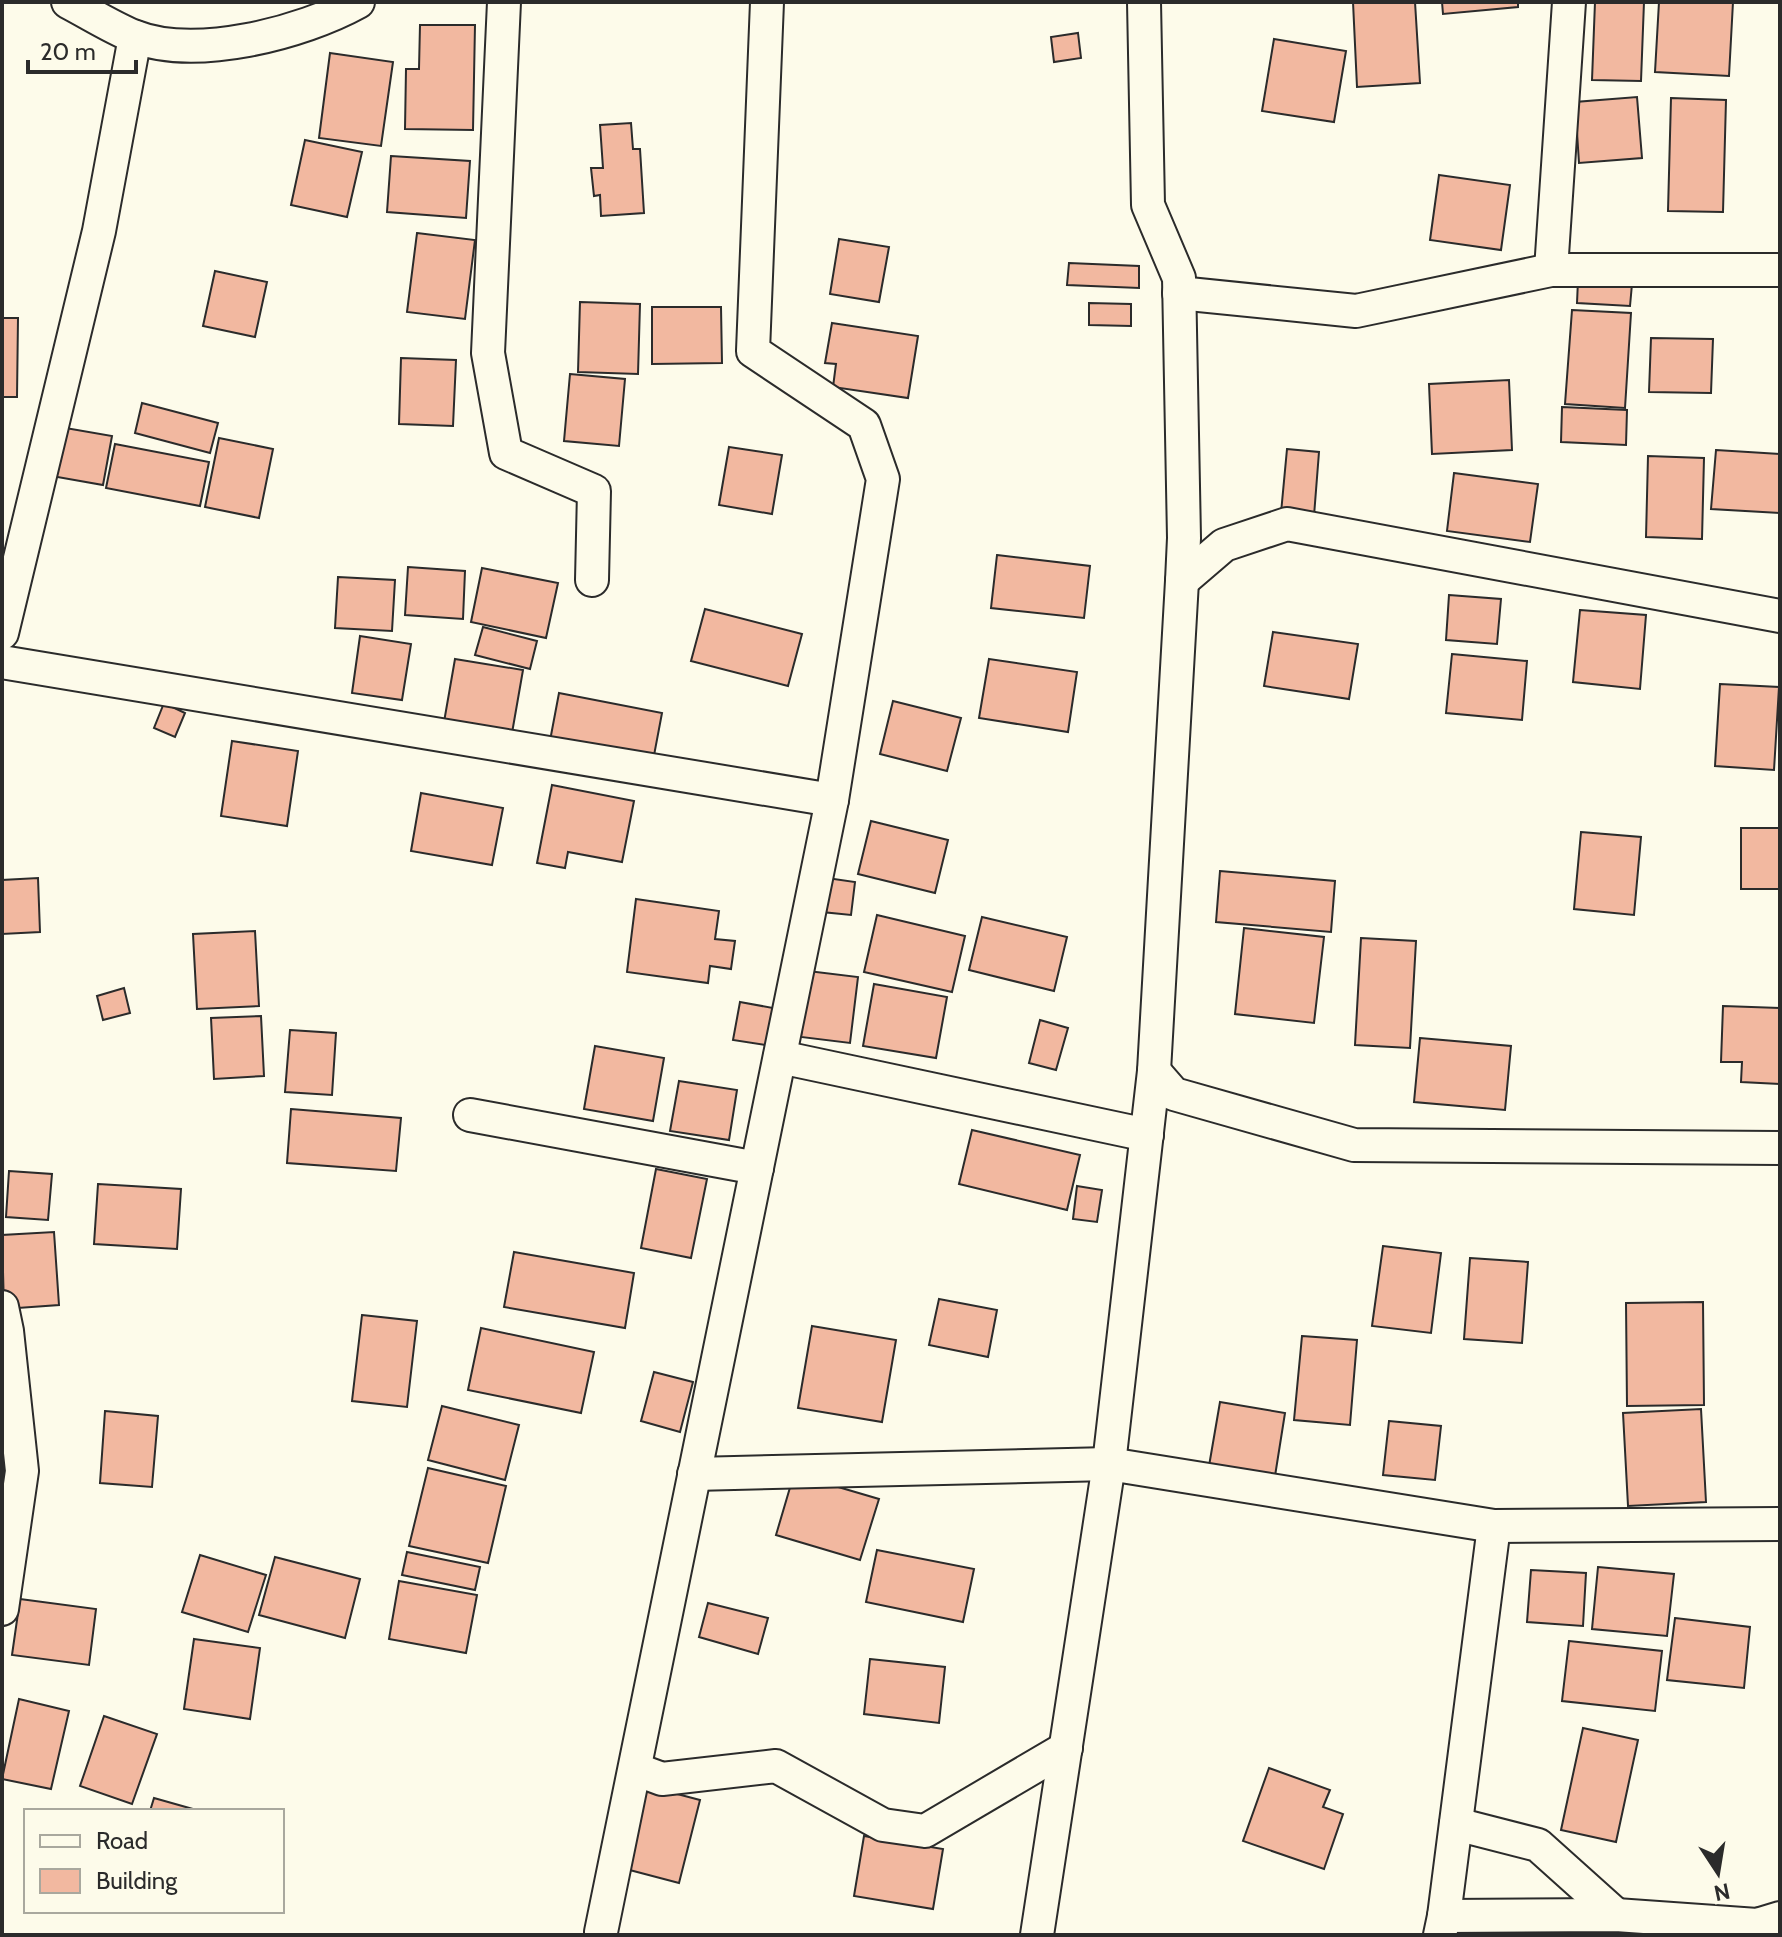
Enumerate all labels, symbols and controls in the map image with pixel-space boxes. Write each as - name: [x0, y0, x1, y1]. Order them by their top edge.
- scale bar: [28, 24, 136, 74]
- text: 20 m: [40, 37, 96, 66]
- legend: [24, 1809, 284, 1913]
- text: Road: [96, 1826, 148, 1855]
- north arrow: [1678, 1833, 1758, 1913]
- text: Building: [96, 1866, 178, 1895]
- text: N: [1712, 1877, 1732, 1907]

